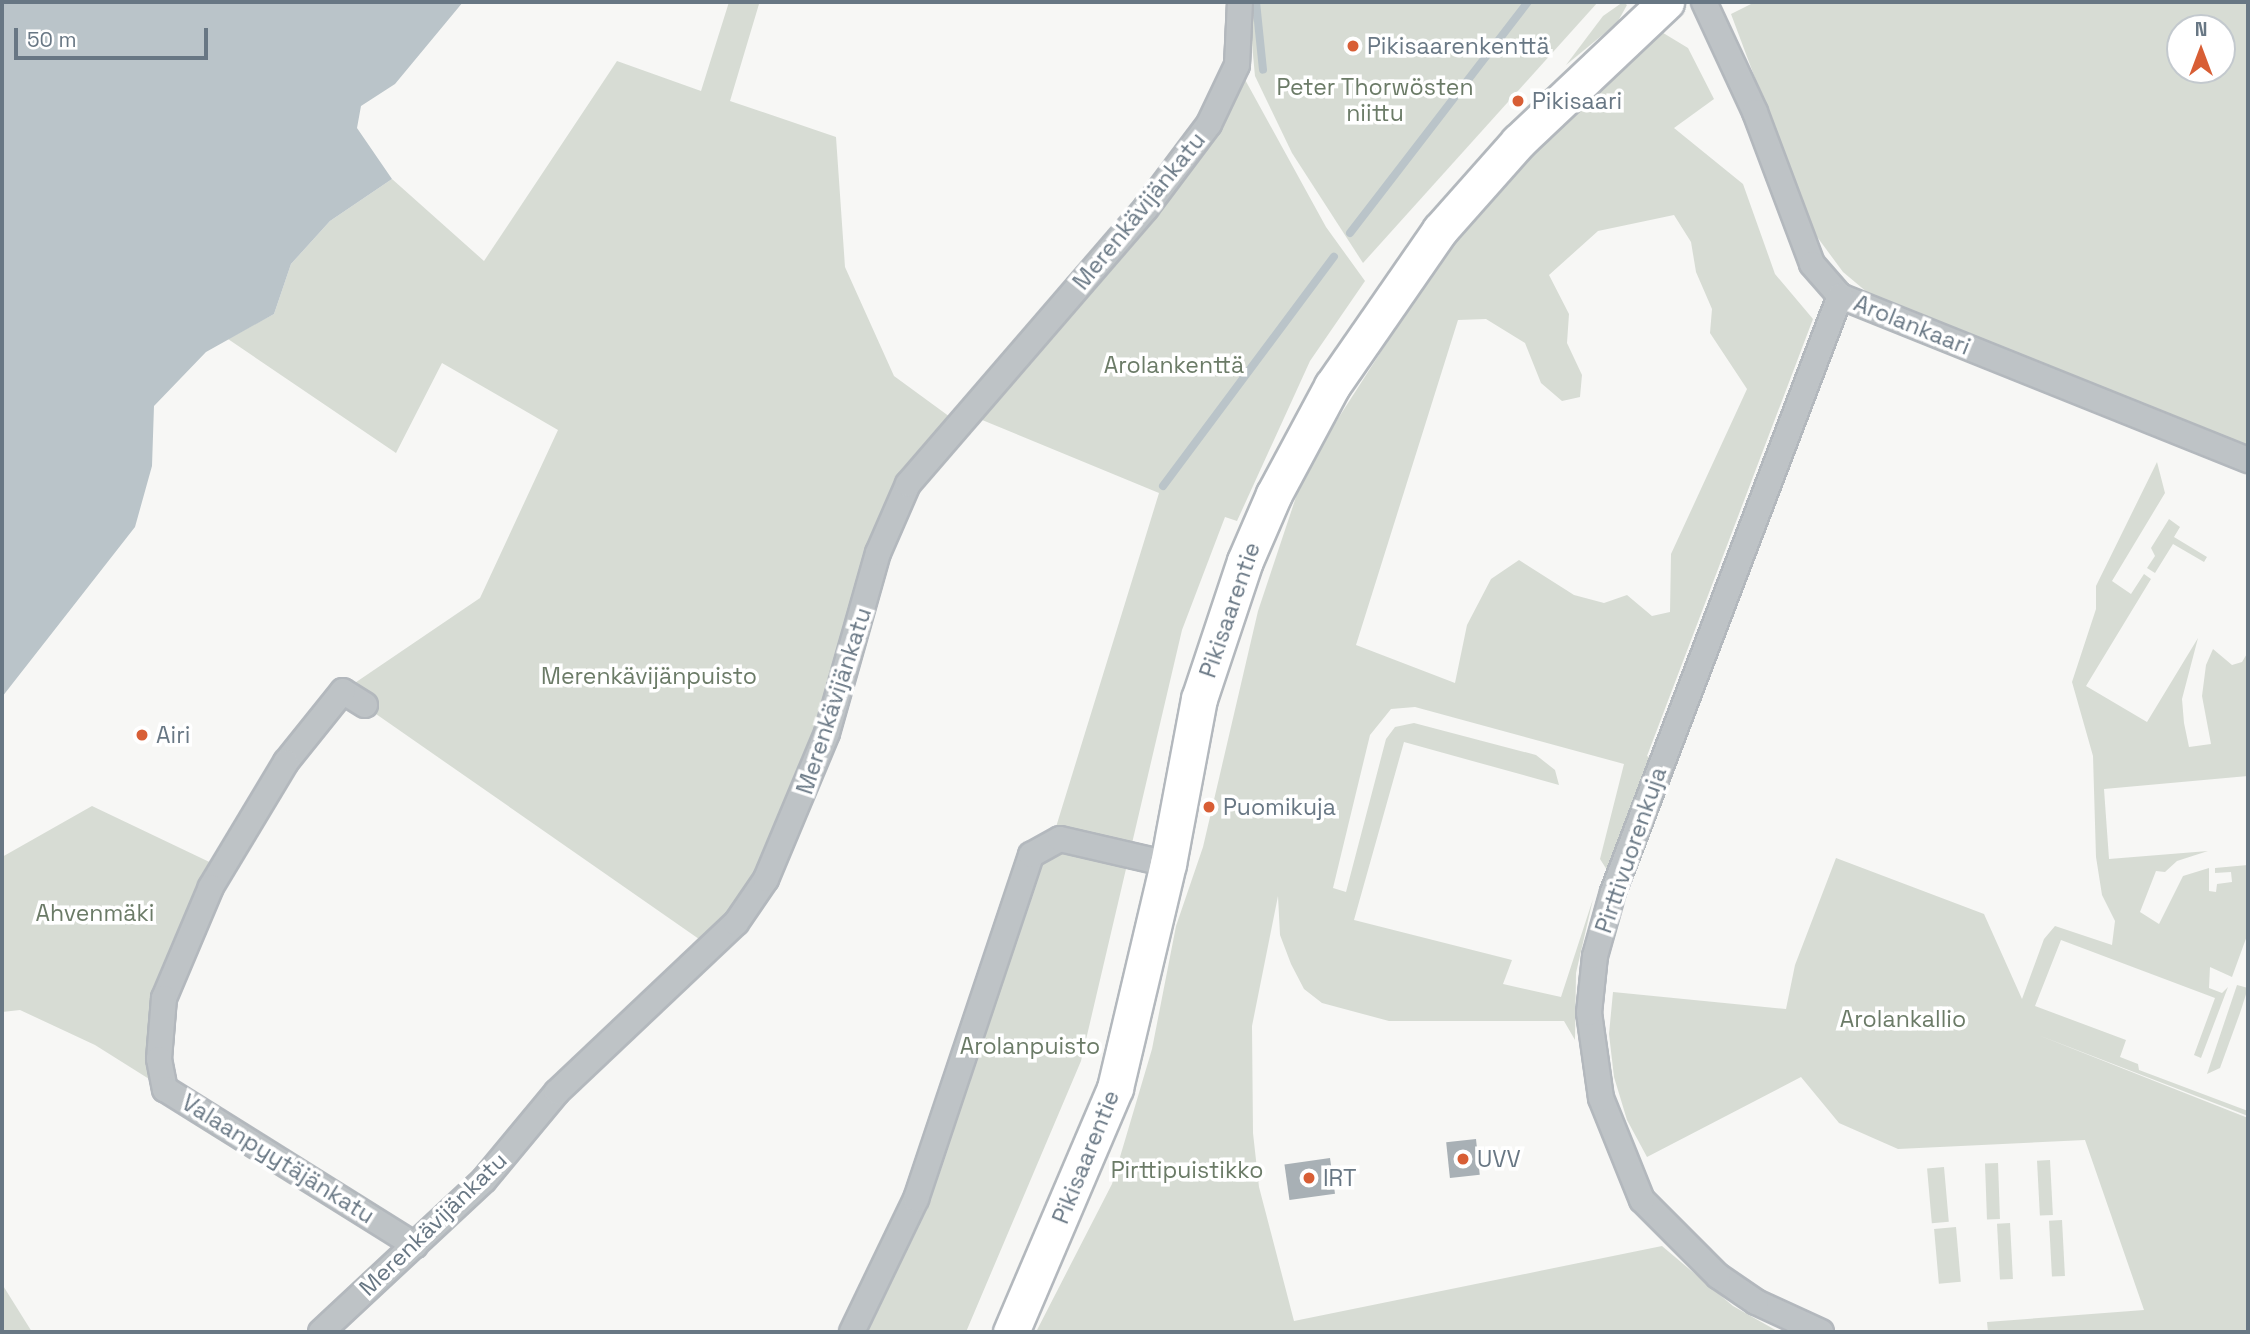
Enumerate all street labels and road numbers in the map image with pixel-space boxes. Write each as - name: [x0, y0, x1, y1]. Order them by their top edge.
- street label: Merenkävijänkatu: [1067, 127, 1211, 295]
- street label: Arolankaari: [1850, 289, 1974, 361]
- street label: Pikisaarentie: [1194, 539, 1266, 681]
- street label: Merenkävijänkatu: [791, 604, 877, 798]
- street label: Pirttivuorenkuja: [1590, 763, 1672, 937]
- street label: Pikisaarentie: [1047, 1086, 1125, 1228]
- street label: Valaanpyytäjänkatu: [177, 1089, 379, 1229]
- street label: Merenkävijänkatu: [353, 1147, 513, 1301]

